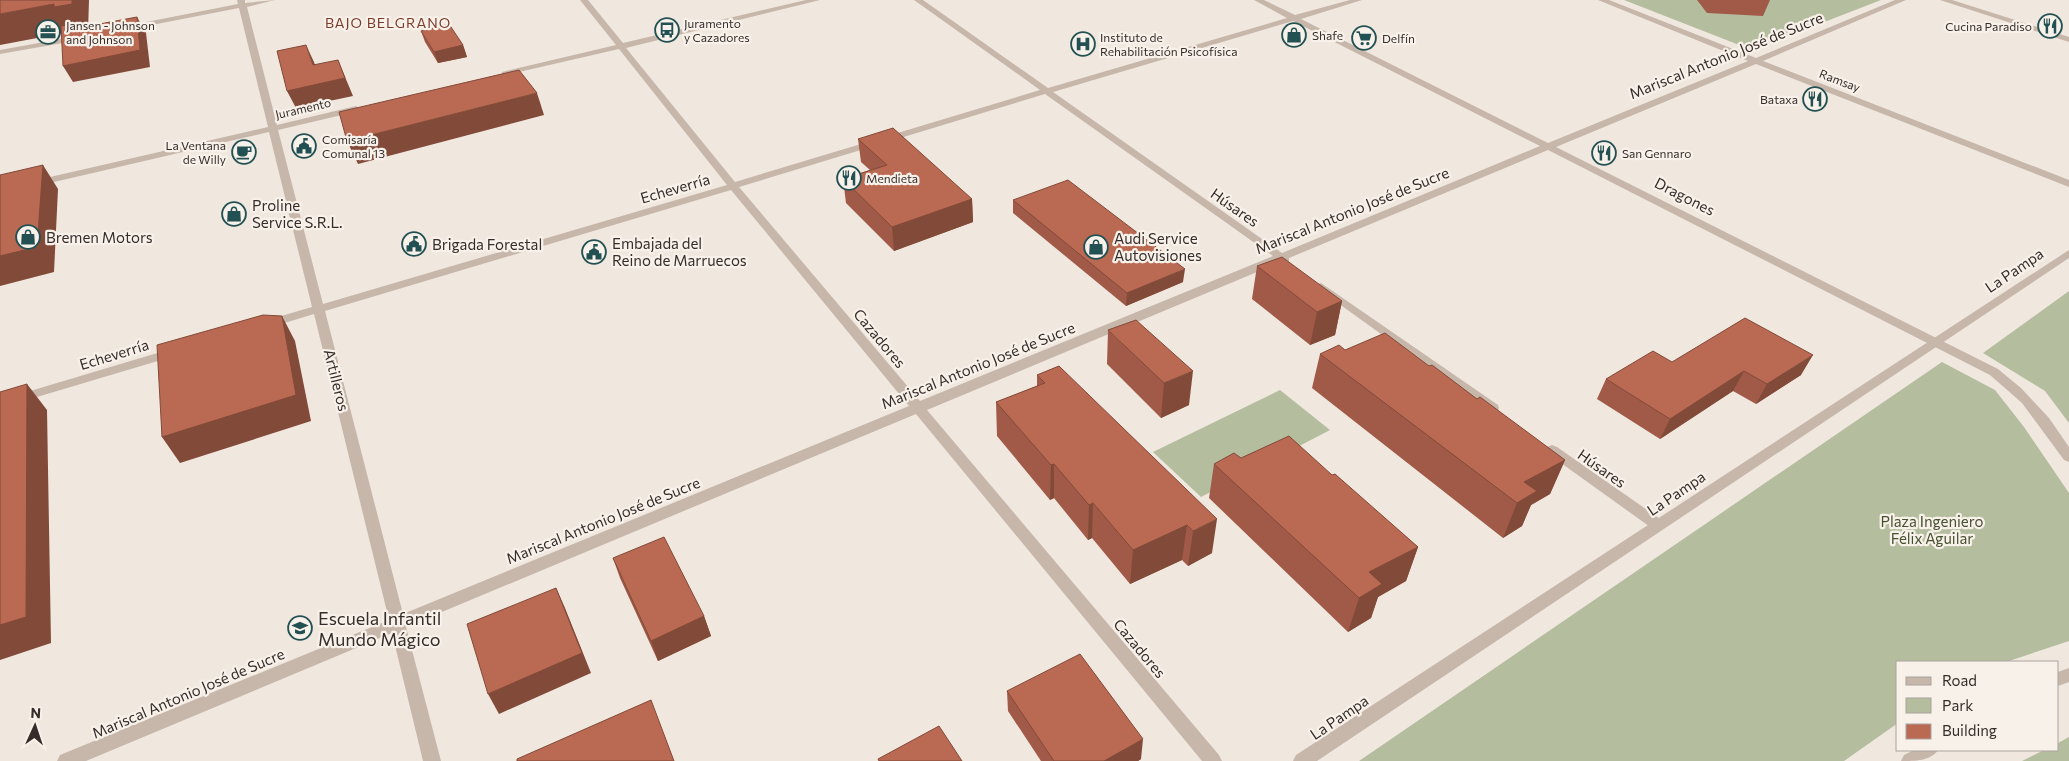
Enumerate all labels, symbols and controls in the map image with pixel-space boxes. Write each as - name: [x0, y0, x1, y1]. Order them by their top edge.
- street label: Mariscal Antonio José de Sucre: [1626, 8, 1826, 102]
- restaurant icon: Cucina Paradiso: [2037, 13, 2063, 39]
- district label: BAJO BELGRANO: [325, 14, 451, 31]
- place label: Juramento y Cazadores: [684, 16, 750, 44]
- bus stop icon: Juramento y Cazadores: [654, 17, 680, 43]
- place label: Jansen - Johnson and Johnson: [66, 18, 155, 47]
- office icon: Jansen - Johnson and Johnson: [35, 19, 61, 45]
- place label: Cucina Paradiso: [1945, 19, 2032, 33]
- shop icon: Shafe: [1281, 22, 1307, 48]
- supermarket icon: Delfín: [1351, 25, 1377, 51]
- place label: Shafe: [1312, 28, 1343, 42]
- place label: Instituto de Rehabilitación Psicofísica: [1100, 30, 1237, 58]
- hospital icon: Instituto de Rehabilitación Psicofísica: [1070, 31, 1096, 57]
- place label: Delfín: [1382, 31, 1415, 45]
- street label: Ramsay: [1818, 66, 1862, 94]
- restaurant icon: Bataxa: [1802, 86, 1828, 112]
- place label: Bataxa: [1760, 92, 1798, 106]
- street label: Juramento: [274, 95, 332, 122]
- place label: Comisaría Comunal 13: [322, 132, 385, 160]
- public building icon: Comisaría Comunal 13: [291, 133, 317, 159]
- place label: La Ventana de Willy: [166, 138, 226, 166]
- cafe icon: La Ventana de Willy: [231, 139, 257, 165]
- restaurant icon: San Gennaro: [1591, 140, 1617, 166]
- place label: San Gennaro: [1622, 146, 1691, 160]
- street label: Mariscal Antonio José de Sucre: [1252, 163, 1452, 257]
- restaurant icon: Mendieta: [836, 165, 862, 191]
- street label: Echeverría: [638, 169, 712, 207]
- place label: Mendieta: [866, 171, 918, 185]
- street label: Dragones: [1652, 173, 1718, 219]
- street label: Húsares: [1207, 184, 1263, 230]
- place label: Proline Service S.R.L.: [252, 196, 343, 231]
- shop icon: Proline Service S.R.L.: [221, 201, 247, 227]
- shop icon: Bremen Motors: [15, 224, 41, 250]
- place label: Bremen Motors: [46, 228, 153, 246]
- place label: Audi Service Autovisiones: [1114, 229, 1202, 264]
- public building icon: Brigada Forestal: [401, 231, 427, 257]
- place label: Embajada del Reino de Marruecos: [612, 234, 747, 269]
- shop icon: Audi Service Autovisiones: [1083, 234, 1109, 260]
- place label: Brigada Forestal: [432, 235, 542, 253]
- public building icon: Embajada del Reino de Marruecos: [581, 239, 607, 265]
- street label: La Pampa: [1981, 244, 2047, 296]
- street label: Cazadores: [850, 305, 910, 371]
- street label: Mariscal Antonio José de Sucre: [878, 318, 1078, 412]
- street label: Echeverría: [77, 335, 151, 373]
- street label: Artilleros: [321, 347, 353, 413]
- street label: Húsares: [1574, 445, 1630, 491]
- street label: La Pampa: [1643, 467, 1709, 519]
- street label: Mariscal Antonio José de Sucre: [503, 473, 703, 567]
- park label: Plaza Ingeniero Félix Aguilar: [1881, 512, 1984, 547]
- place label: Escuela Infantil Mundo Mágico: [318, 607, 441, 650]
- school or university icon: Escuela Infantil Mundo Mágico: [287, 615, 313, 641]
- street label: Cazadores: [1110, 615, 1170, 681]
- street label: Mariscal Antonio José de Sucre: [89, 644, 287, 742]
- legend: [1896, 661, 2059, 751]
- text: Road: [1942, 671, 1977, 689]
- street label: La Pampa: [1306, 691, 1372, 743]
- text: Park: [1942, 696, 1973, 714]
- north arrow: [10, 701, 60, 751]
- text: N: [30, 704, 41, 721]
- text: Building: [1942, 721, 1997, 739]

